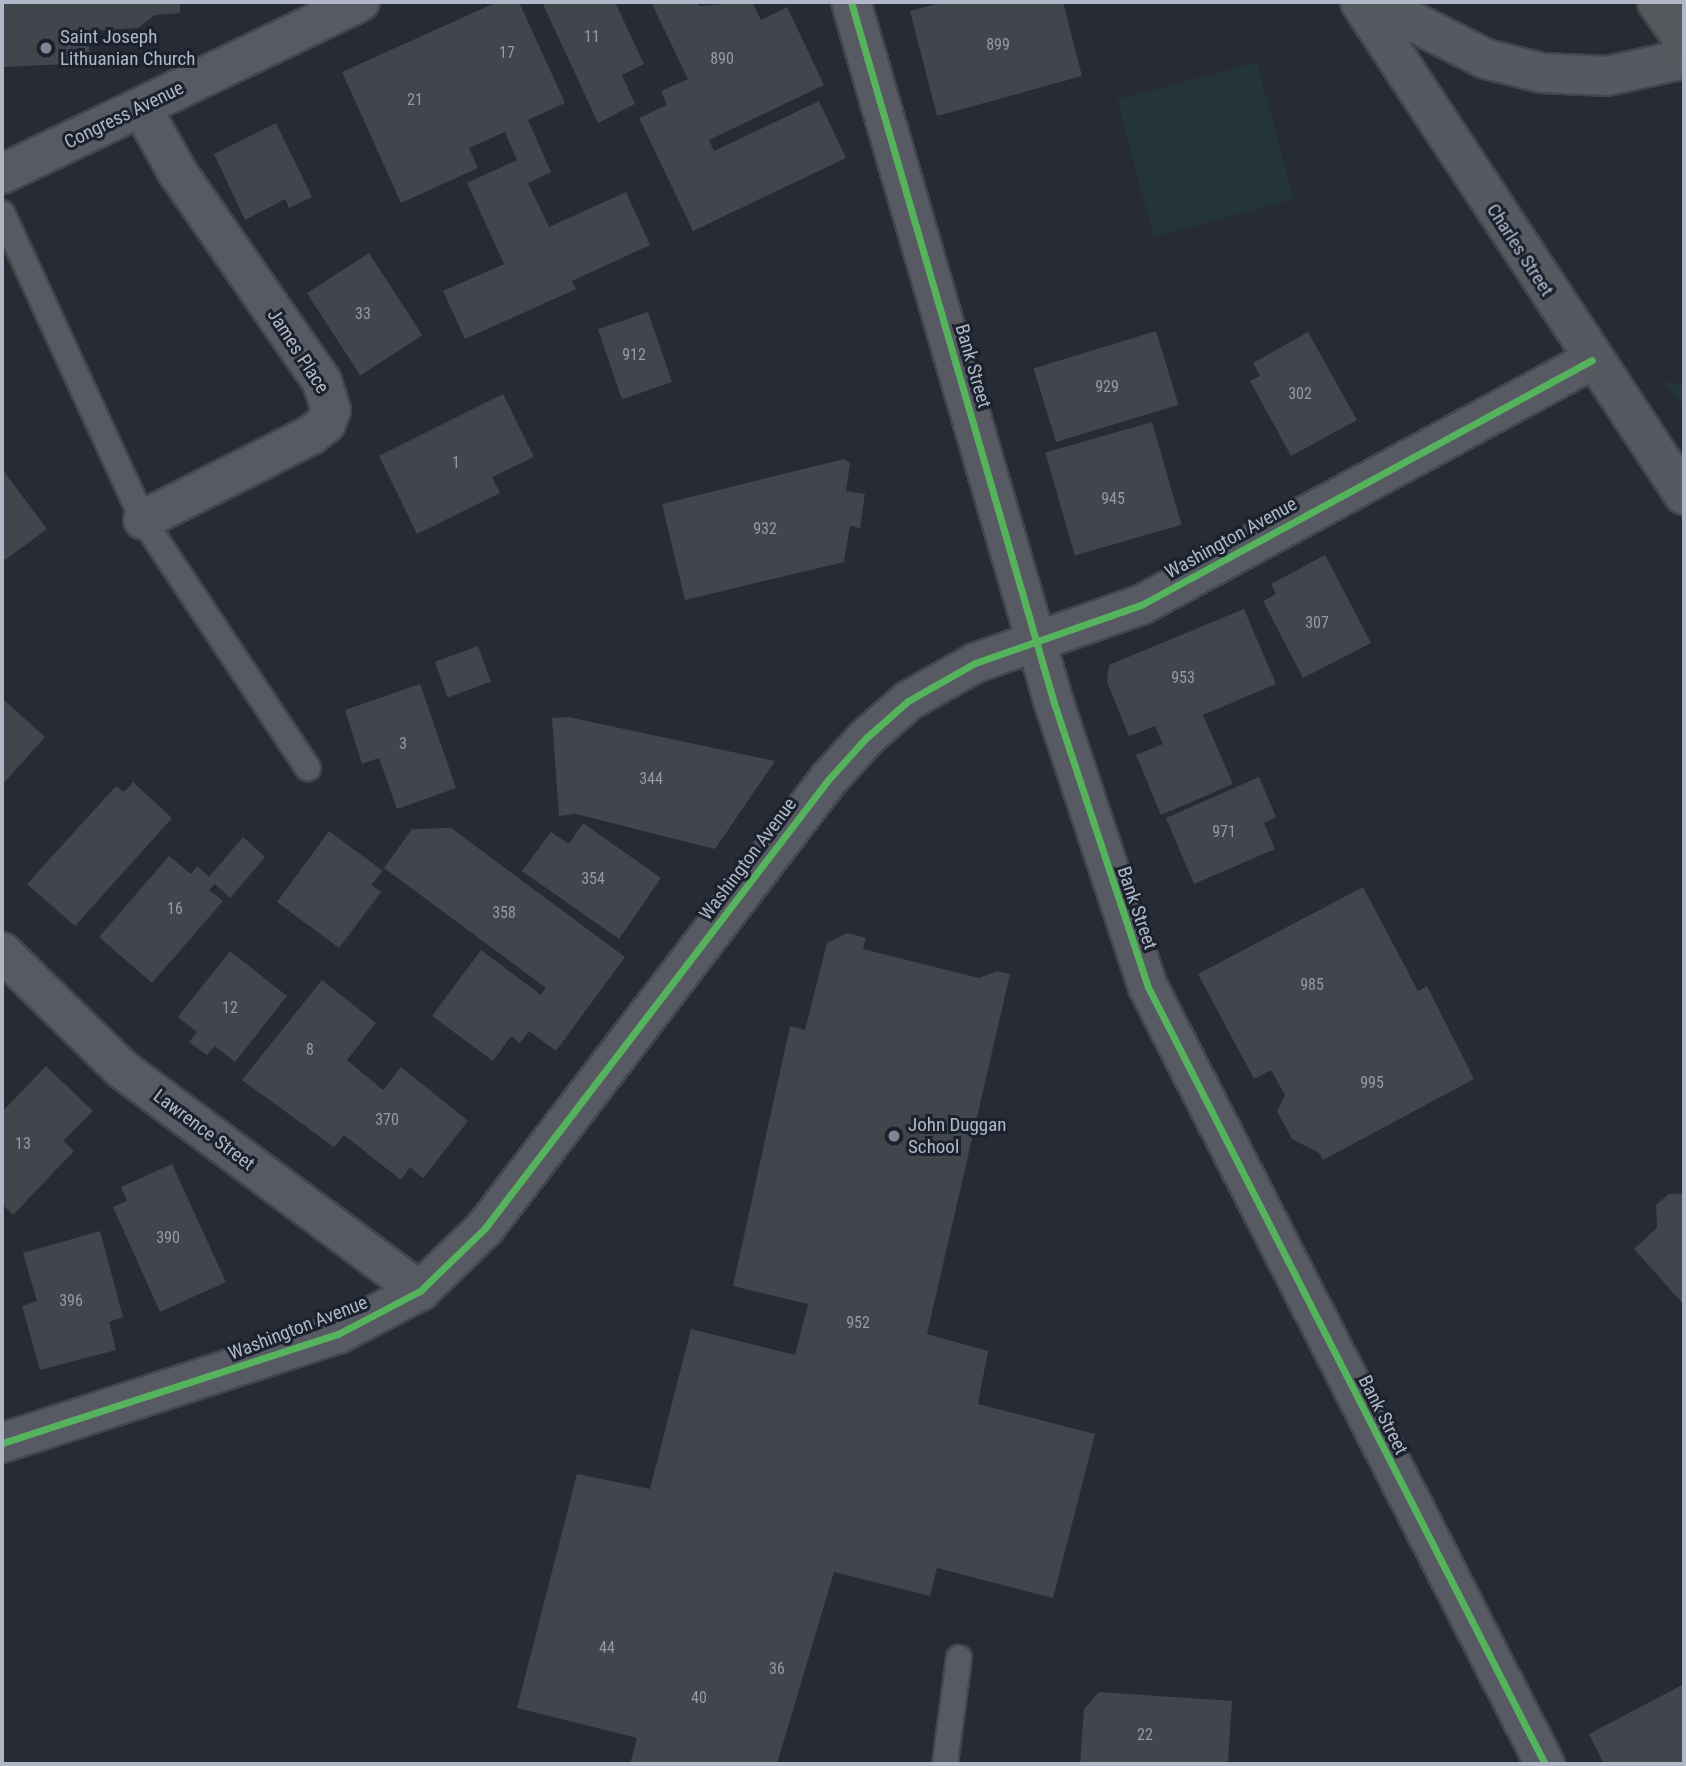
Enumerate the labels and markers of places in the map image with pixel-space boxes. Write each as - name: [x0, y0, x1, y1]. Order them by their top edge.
- place label: Saint Joseph Lithuanian Church: [60, 26, 195, 70]
- marker: Saint Joseph Lithuanian Church: [38, 40, 54, 56]
- place label: John Duggan School: [908, 1114, 1007, 1158]
- marker: John Duggan School: [886, 1128, 902, 1144]

